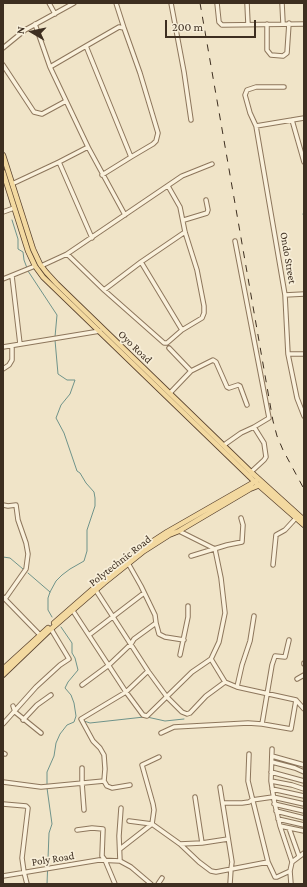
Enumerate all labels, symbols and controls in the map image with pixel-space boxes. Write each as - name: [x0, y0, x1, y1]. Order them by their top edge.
- north arrow: [12, 12, 52, 52]
- scale bar: [167, 12, 258, 38]
- text: 200 m: [172, 20, 203, 34]
- text: N: [14, 25, 27, 35]
- street label: Ondo Street: [277, 231, 299, 285]
- street label: Oyo Road: [115, 328, 155, 366]
- street label: Polytechnic Road: [86, 533, 154, 589]
- street label: Poly Road: [31, 849, 75, 869]

